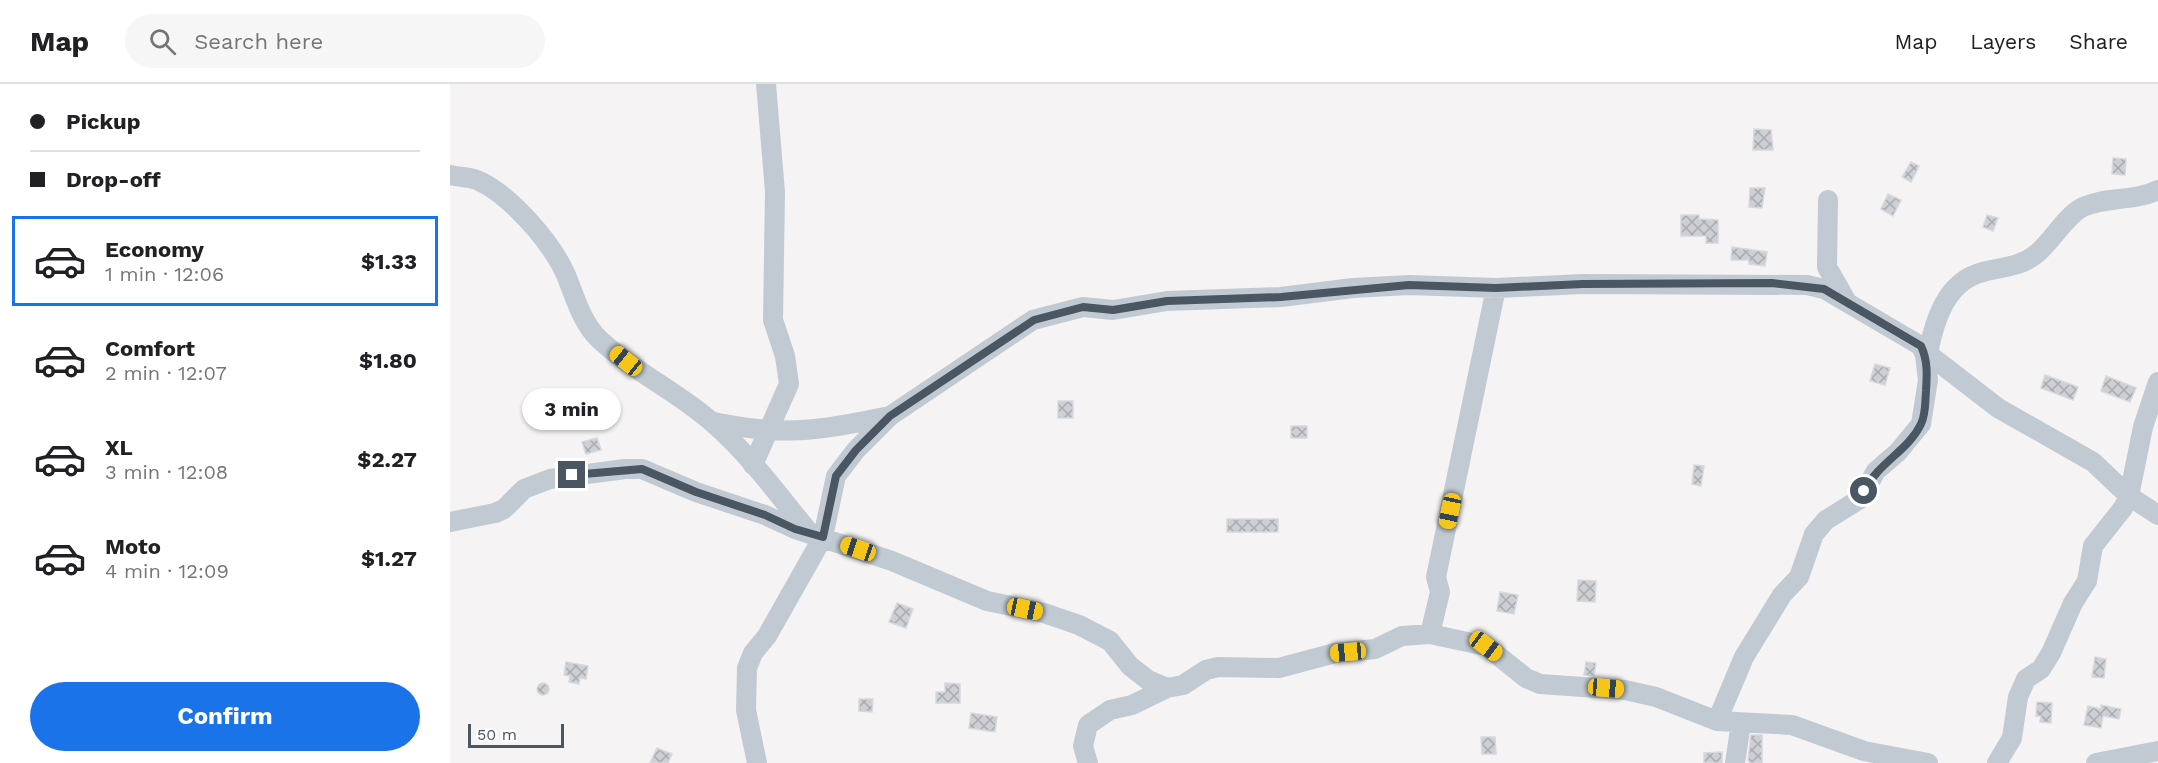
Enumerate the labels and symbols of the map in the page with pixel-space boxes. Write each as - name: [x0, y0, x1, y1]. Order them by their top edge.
- car: [606, 343, 646, 379]
- callout: 3 min: [522, 388, 622, 430]
- route end: [558, 461, 585, 488]
- route start: [1850, 477, 1877, 504]
- car: [1437, 492, 1463, 530]
- car: [838, 535, 878, 563]
- car: [1006, 596, 1044, 622]
- car: [1466, 628, 1506, 664]
- car: [1329, 641, 1367, 663]
- car: [1587, 677, 1625, 699]
- scale bar: [468, 721, 564, 748]

